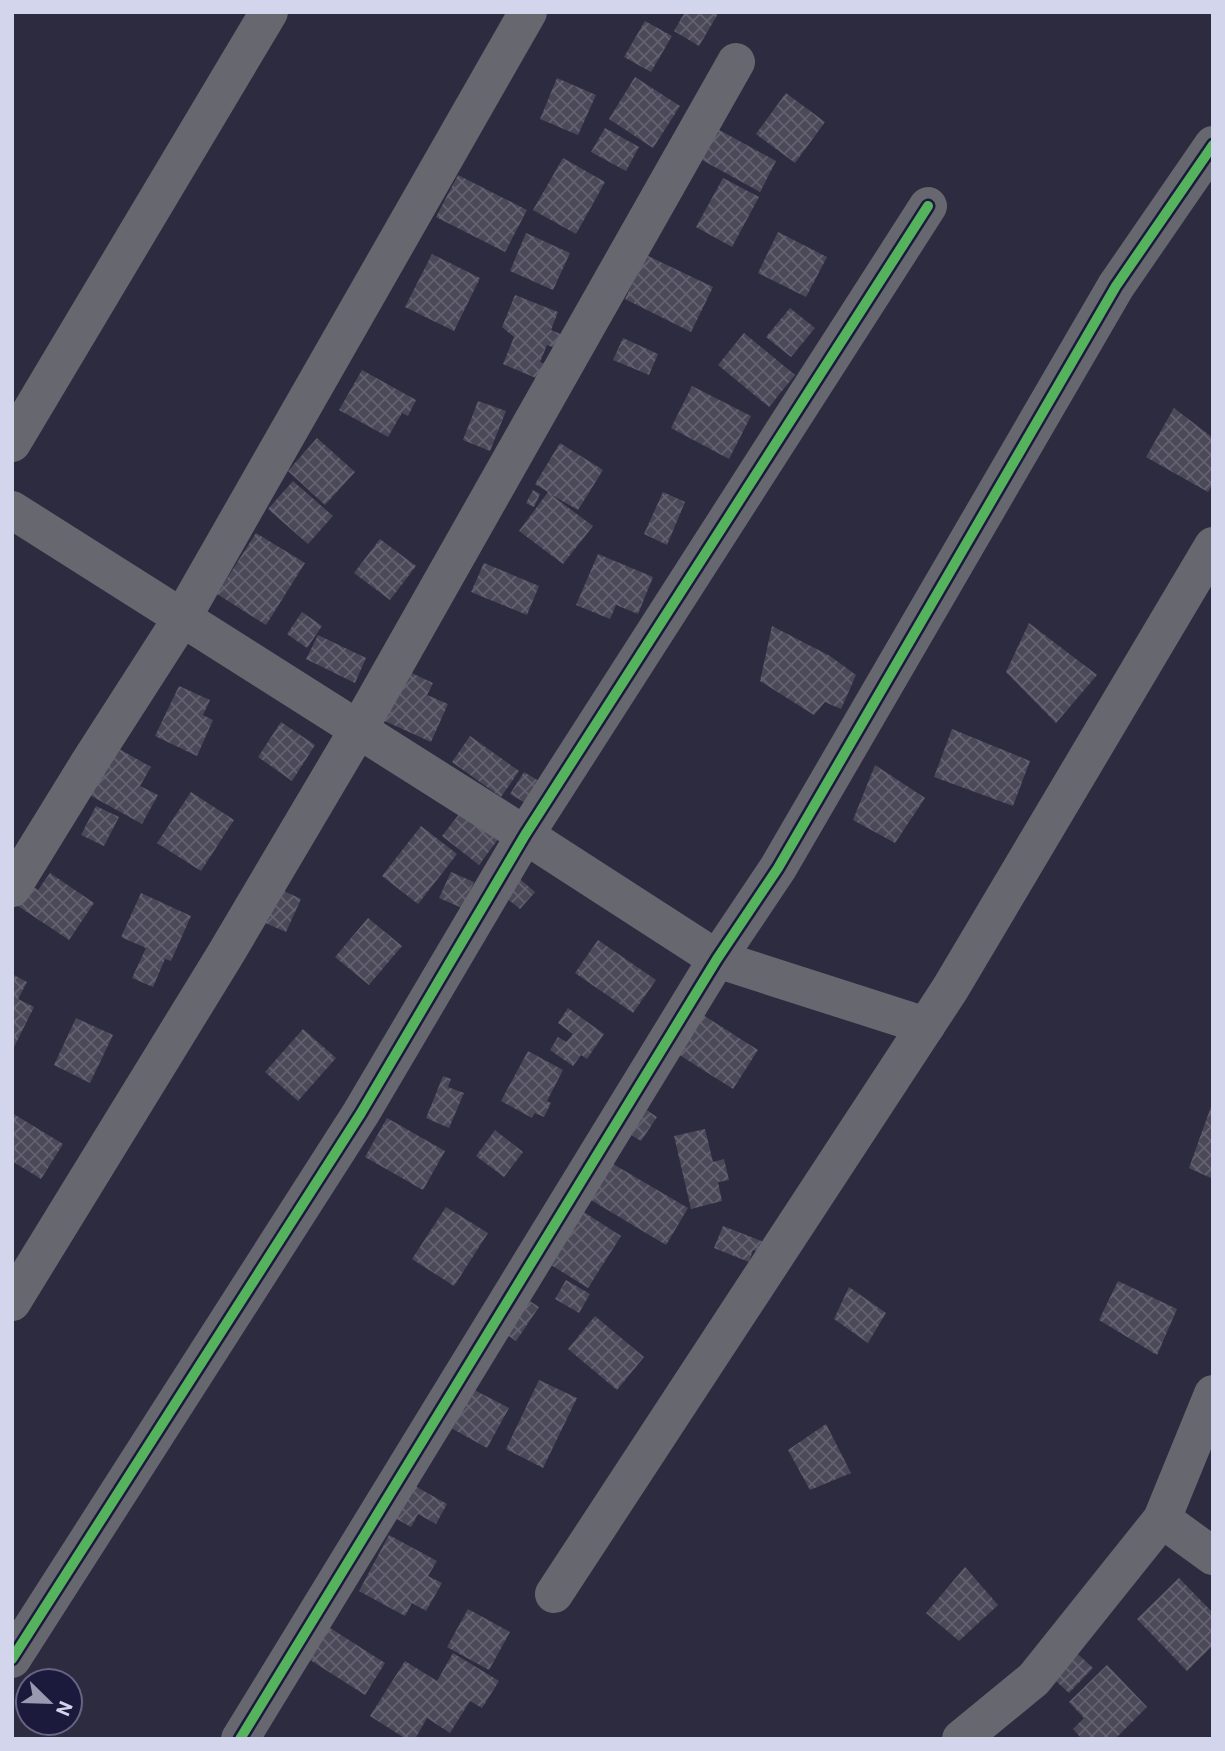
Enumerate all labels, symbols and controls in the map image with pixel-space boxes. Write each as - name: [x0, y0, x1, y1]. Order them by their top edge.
- north arrow: [14, 1667, 84, 1737]
- text: N: [51, 1698, 77, 1719]

